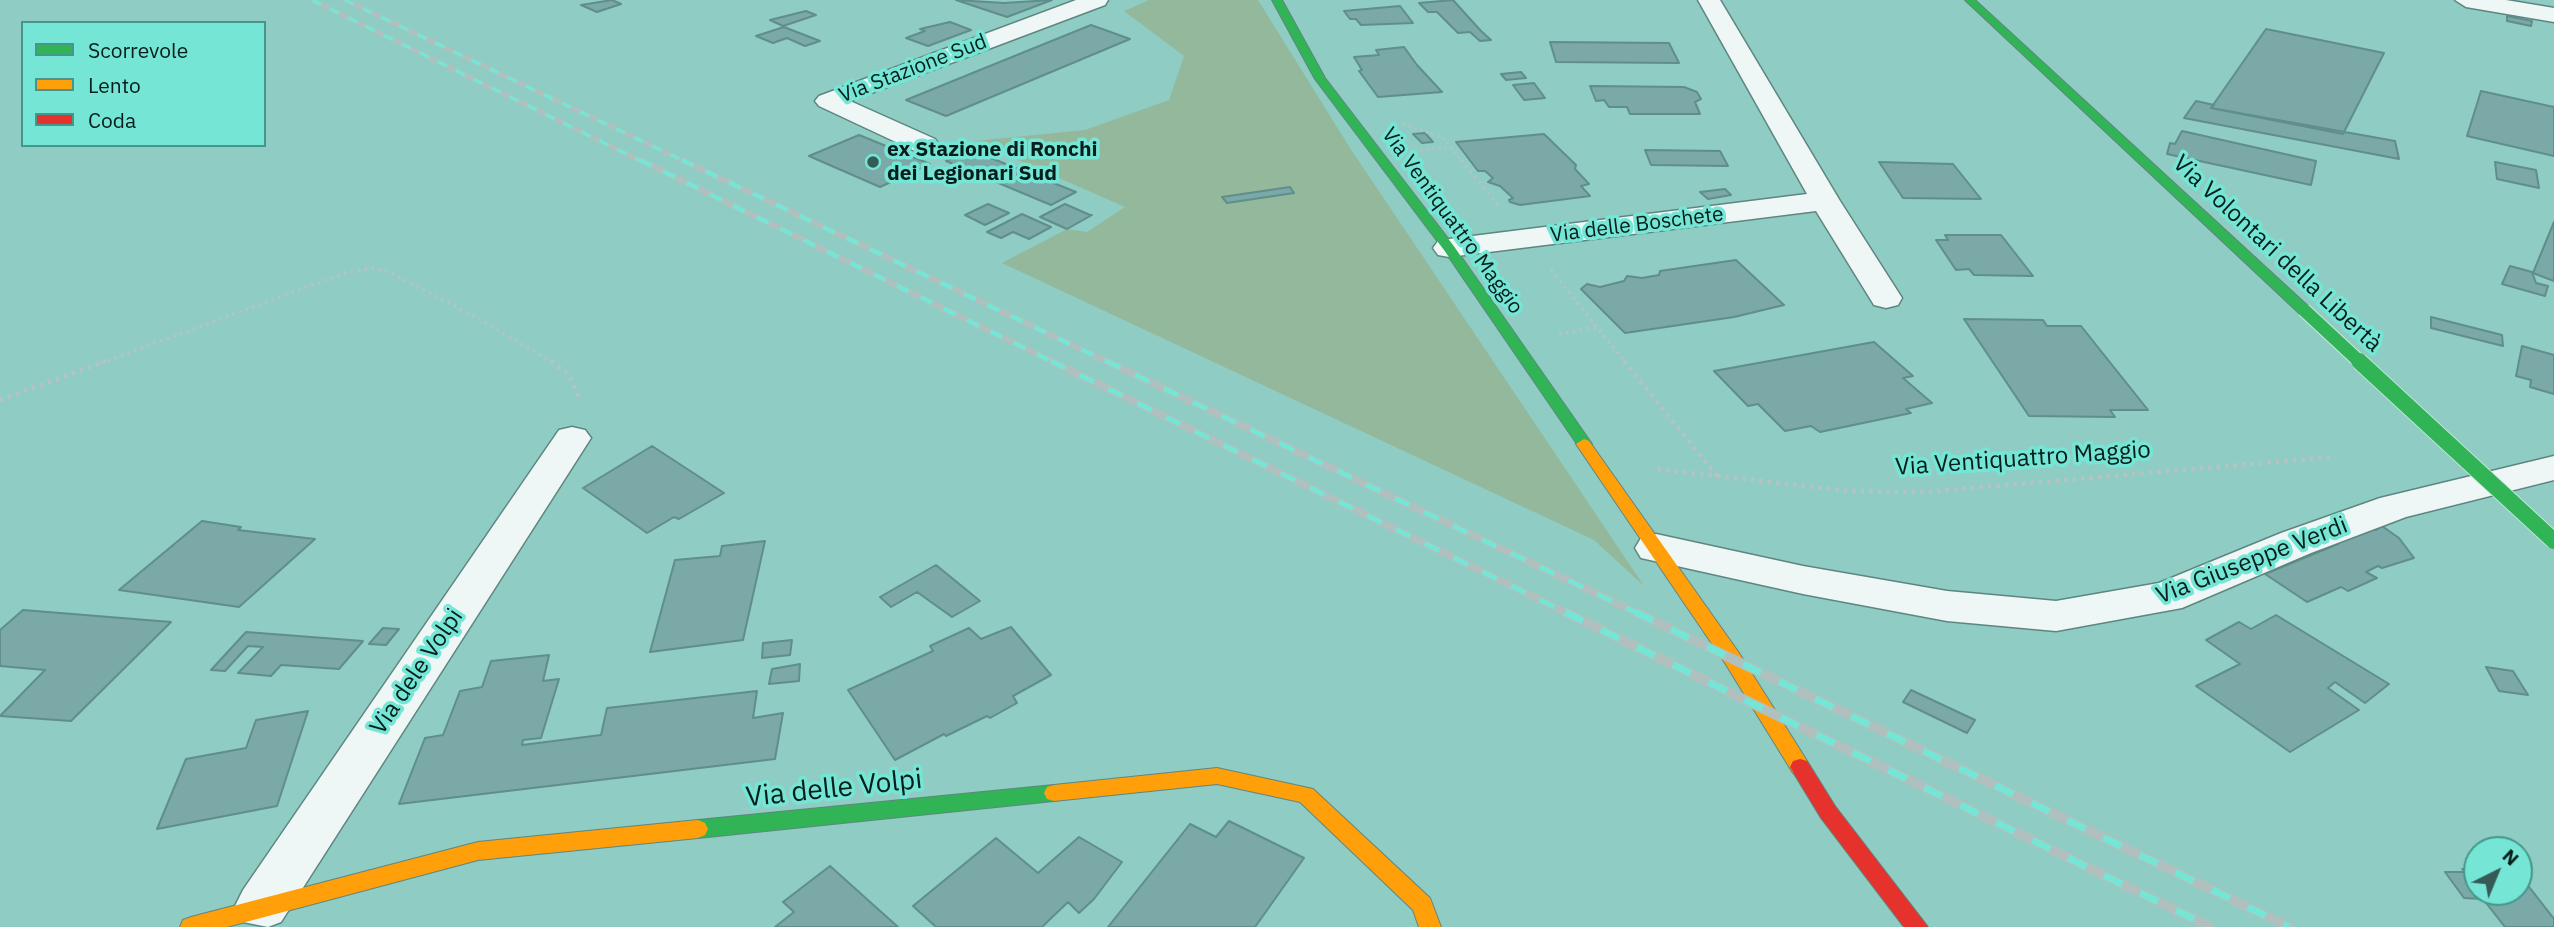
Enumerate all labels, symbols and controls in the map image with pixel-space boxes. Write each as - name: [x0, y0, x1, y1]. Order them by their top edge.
- legend: [21, 21, 266, 147]
- street label: Via Stazione Sud: [835, 29, 991, 109]
- text: Scorrevole: [88, 36, 188, 64]
- text: Lento: [88, 71, 141, 99]
- text: Coda: [88, 106, 136, 134]
- street label: Via Ventiquattro Maggio: [1376, 123, 1528, 319]
- place label: ex Stazione di Ronchi dei Legionari Sud: [887, 137, 1097, 187]
- street label: Via Volontari della Libertà: [2166, 150, 2388, 358]
- marker: ex Stazione di Ronchi dei Legionari Sud: [865, 154, 881, 170]
- street label: Via delle Boschete: [1549, 202, 1725, 248]
- street label: Via Ventiquattro Maggio: [1894, 436, 2152, 482]
- street label: Via Giuseppe Verdi: [2152, 511, 2352, 611]
- street label: Via dele Volpi: [364, 604, 470, 740]
- street label: Via delle Volpi: [744, 763, 924, 815]
- north arrow: [2463, 836, 2533, 906]
- text: N: [2498, 844, 2524, 871]

